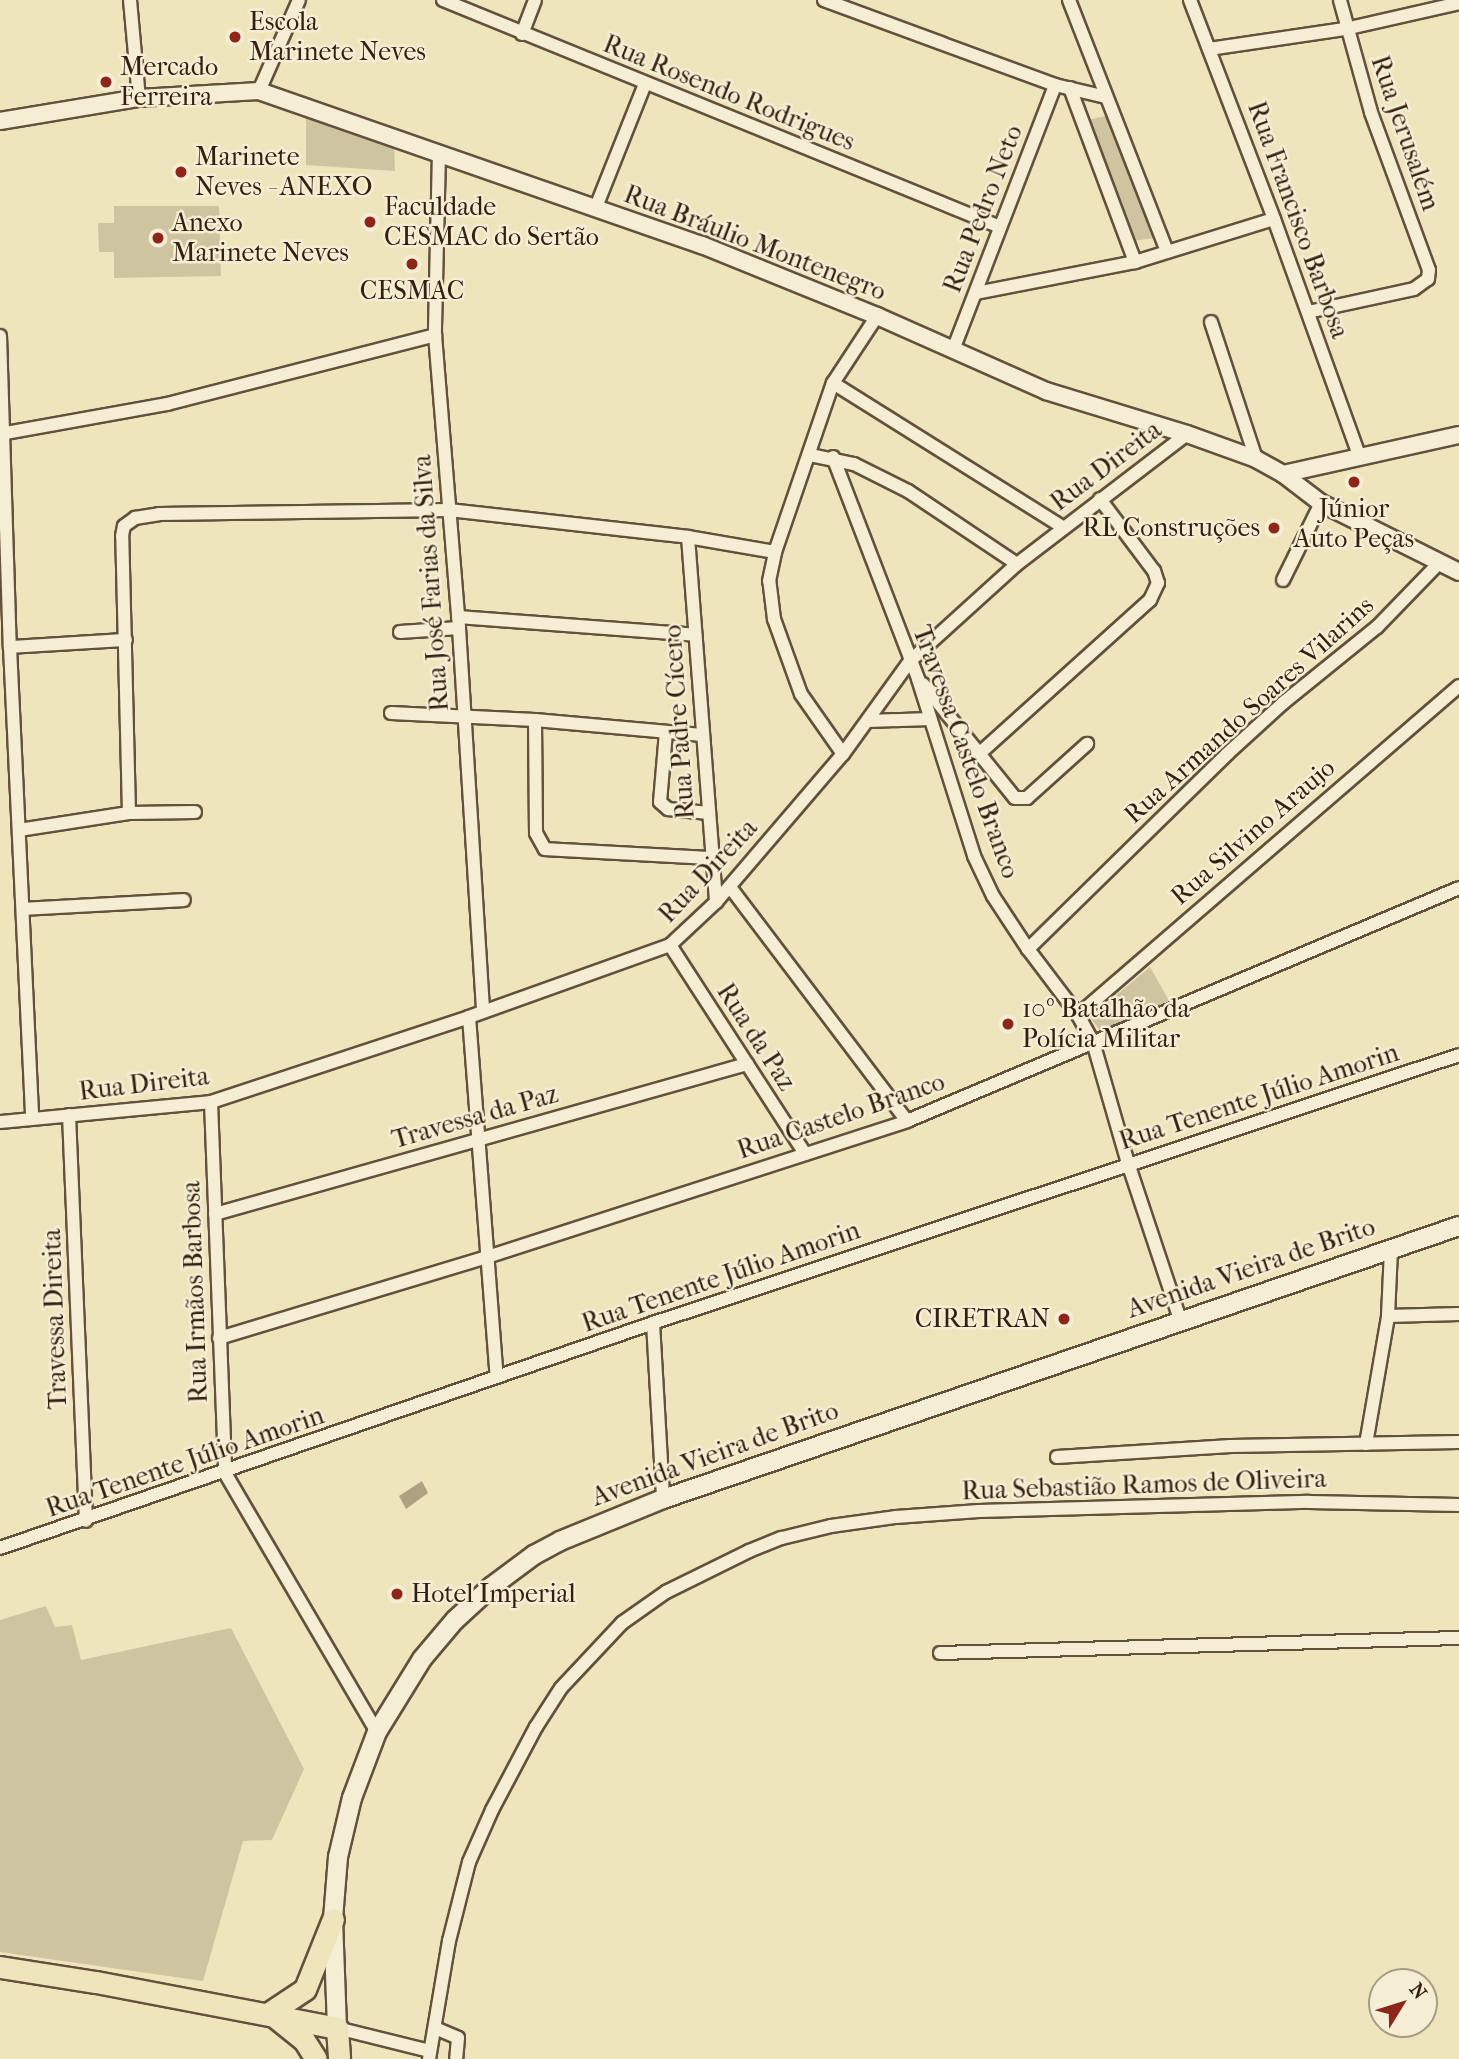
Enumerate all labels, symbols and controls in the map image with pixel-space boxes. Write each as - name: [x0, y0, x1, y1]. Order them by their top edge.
- place label: Escola Marinete Neves: [249, 6, 426, 68]
- street label: Rua Rosendo Rodrigues: [599, 28, 859, 158]
- marker: Escola Marinete Neves: [227, 29, 243, 45]
- place label: Mercado Ferreira: [120, 51, 218, 112]
- street label: Rua Jerusalém: [1364, 51, 1446, 215]
- marker: Mercado Ferreira: [98, 74, 114, 90]
- street label: Rua Francisco Barbosa: [1241, 97, 1355, 343]
- street label: Rua Pedro Neto: [937, 121, 1029, 297]
- place label: Marinete Neves - ANEXO: [195, 141, 372, 202]
- marker: Marinete Neves - ANEXO: [173, 164, 189, 180]
- street label: Rua Bráulio Montenegro: [620, 179, 890, 307]
- place label: Faculdade CESMAC do Sertão: [384, 191, 599, 252]
- place label: Anexo Marinete Neves: [172, 207, 349, 268]
- marker: Faculdade CESMAC do Sertão: [362, 214, 378, 230]
- marker: Anexo Marinete Neves: [150, 230, 166, 246]
- marker: CESMAC: [404, 256, 420, 272]
- place label: CESMAC: [360, 275, 464, 307]
- street label: Rua Direita: [1044, 414, 1168, 518]
- street label: Rua José Farias da Silva: [406, 454, 456, 712]
- marker: Júnior Auto Peças: [1346, 474, 1362, 490]
- place label: Júnior Auto Peças: [1294, 493, 1414, 554]
- place label: RL Construções: [1083, 512, 1260, 544]
- marker: RL Construções: [1266, 520, 1282, 536]
- street label: Rua Armando Soares Vilarins: [1118, 590, 1380, 830]
- street label: Travessa Castelo Branco: [906, 621, 1026, 883]
- street label: Rua Padre Cícero: [657, 624, 701, 820]
- street label: Rua Silvino Araujo: [1165, 752, 1341, 912]
- street label: Rua Direita: [652, 813, 764, 929]
- street label: Rua da Paz: [710, 978, 802, 1096]
- place label: 10º Batalhão da Polícia Militar: [1022, 993, 1190, 1054]
- marker: 10º Batalhão da Polícia Militar: [1000, 1016, 1016, 1032]
- street label: Rua Tenente Júlio Amorin: [1115, 1037, 1403, 1157]
- street label: Rua Direita: [77, 1061, 211, 1107]
- street label: Rua Castelo Branco: [733, 1066, 949, 1166]
- street label: Travessa da Paz: [388, 1078, 562, 1156]
- street label: Rua Irmãos Barbosa: [176, 1180, 214, 1404]
- street label: Avenida Vieira de Brito: [1123, 1211, 1379, 1325]
- street label: Rua Tenente Júlio Amorin: [578, 1215, 864, 1339]
- street label: Travessa Direita: [36, 1228, 74, 1410]
- place label: CIRETRAN: [915, 1303, 1050, 1335]
- marker: CIRETRAN: [1056, 1311, 1072, 1327]
- street label: Avenida Vieira de Brito: [587, 1395, 843, 1513]
- street label: Rua Tenente Júlio Amorin: [42, 1400, 328, 1524]
- street label: Rua Sebastião Ramos de Oliveira: [961, 1463, 1327, 1507]
- place label: Hotel Imperial: [411, 1578, 576, 1610]
- marker: Hotel Imperial: [389, 1586, 405, 1602]
- north arrow: [1368, 1968, 1438, 2038]
- text: N: [1405, 1979, 1431, 2004]

